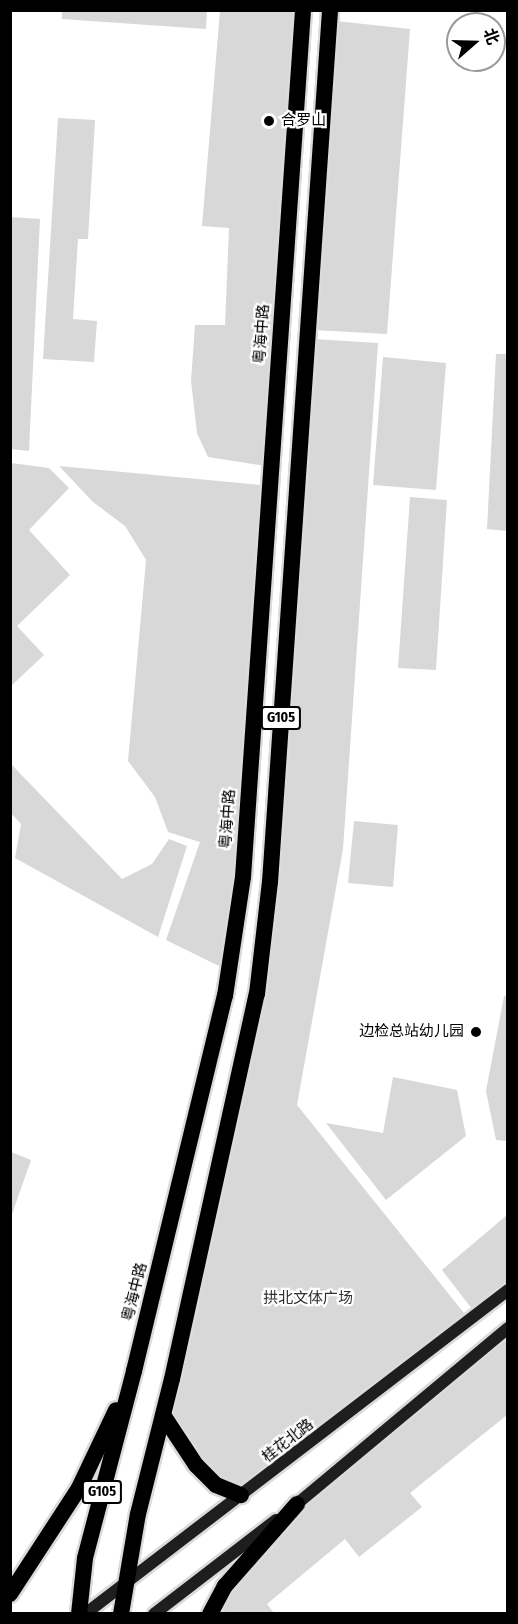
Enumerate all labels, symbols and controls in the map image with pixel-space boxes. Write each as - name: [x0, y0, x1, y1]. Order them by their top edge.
- north arrow: [446, 12, 506, 72]
- text: 北: [480, 26, 503, 47]
- place label: 合罗山: [281, 112, 326, 130]
- marker: 合罗山: [262, 114, 276, 128]
- street label: 粤海中路: [251, 303, 273, 365]
- road number: G105: [260, 707, 302, 729]
- street label: 粤海中路: [217, 788, 239, 850]
- place label: 边检总站幼儿园: [359, 1023, 464, 1041]
- marker: 边检总站幼儿园: [469, 1025, 483, 1039]
- street label: 粤海中路: [119, 1261, 151, 1323]
- park label: 拱北文体广场: [263, 1290, 353, 1308]
- street label: 桂花北路: [259, 1415, 317, 1467]
- road number: G105: [81, 1481, 123, 1503]

